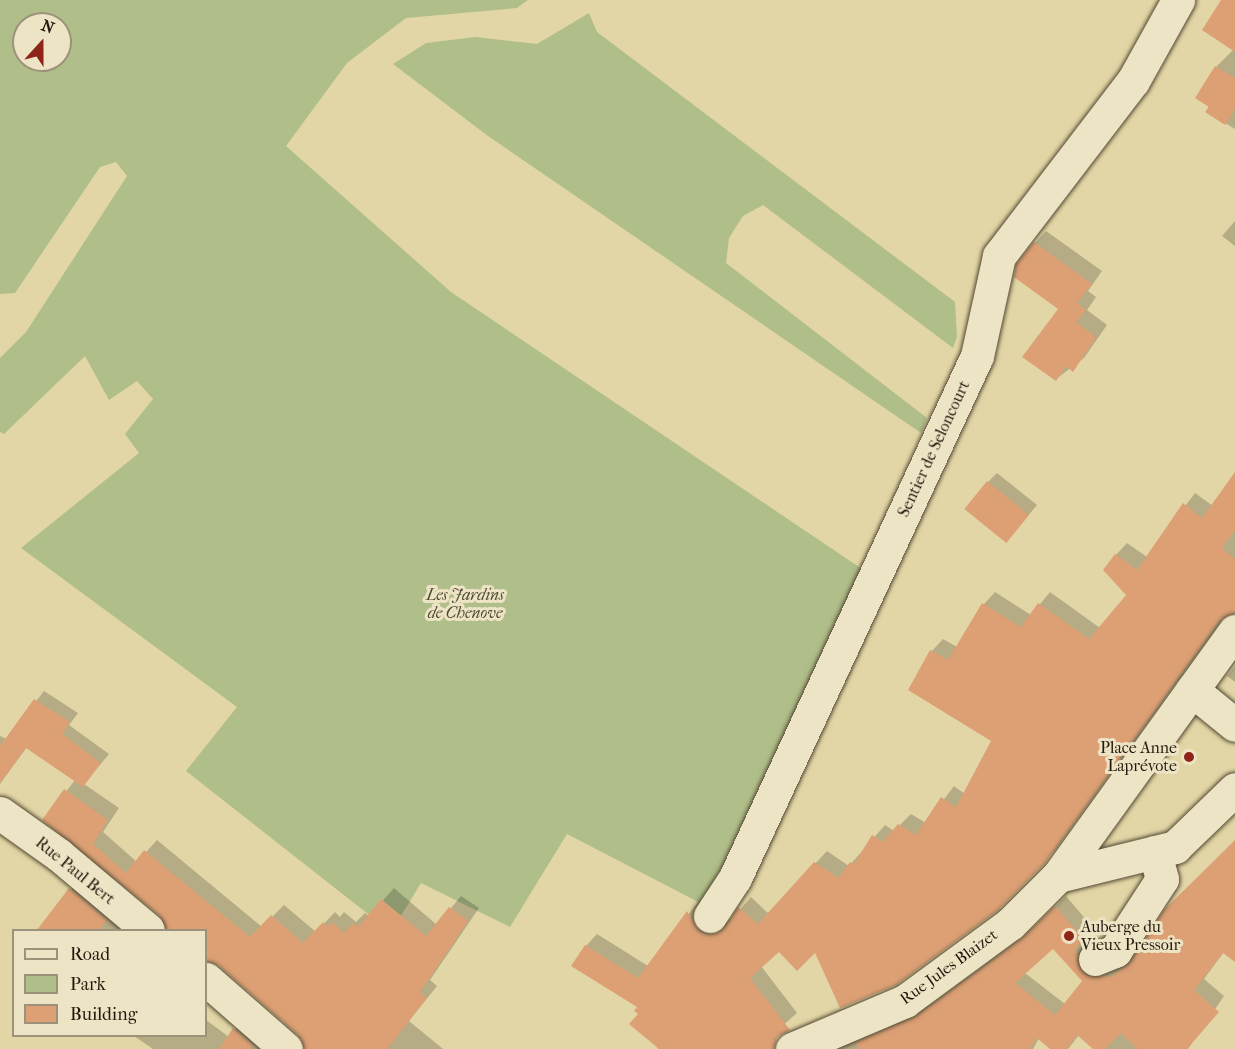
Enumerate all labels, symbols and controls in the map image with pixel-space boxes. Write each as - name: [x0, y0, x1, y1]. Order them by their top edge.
- north arrow: [12, 12, 72, 72]
- text: N: [39, 16, 57, 38]
- street label: Sentier de Seloncourt: [894, 378, 974, 520]
- park label: Les Jardins de Chenove: [426, 585, 504, 623]
- place label: Place Anne Laprévote: [1100, 738, 1177, 776]
- marker: Place Anne Laprévote: [1182, 750, 1196, 764]
- street label: Rue Paul Bert: [32, 833, 118, 909]
- place label: Auberge du Vieux Pressoir: [1081, 917, 1180, 955]
- street label: Rue Jules Blaizet: [897, 925, 1001, 1009]
- legend: [12, 929, 207, 1037]
- marker: Auberge du Vieux Pressoir: [1062, 929, 1076, 943]
- text: Road: [70, 944, 110, 965]
- text: Park: [70, 974, 106, 995]
- text: Building: [70, 1004, 137, 1025]

